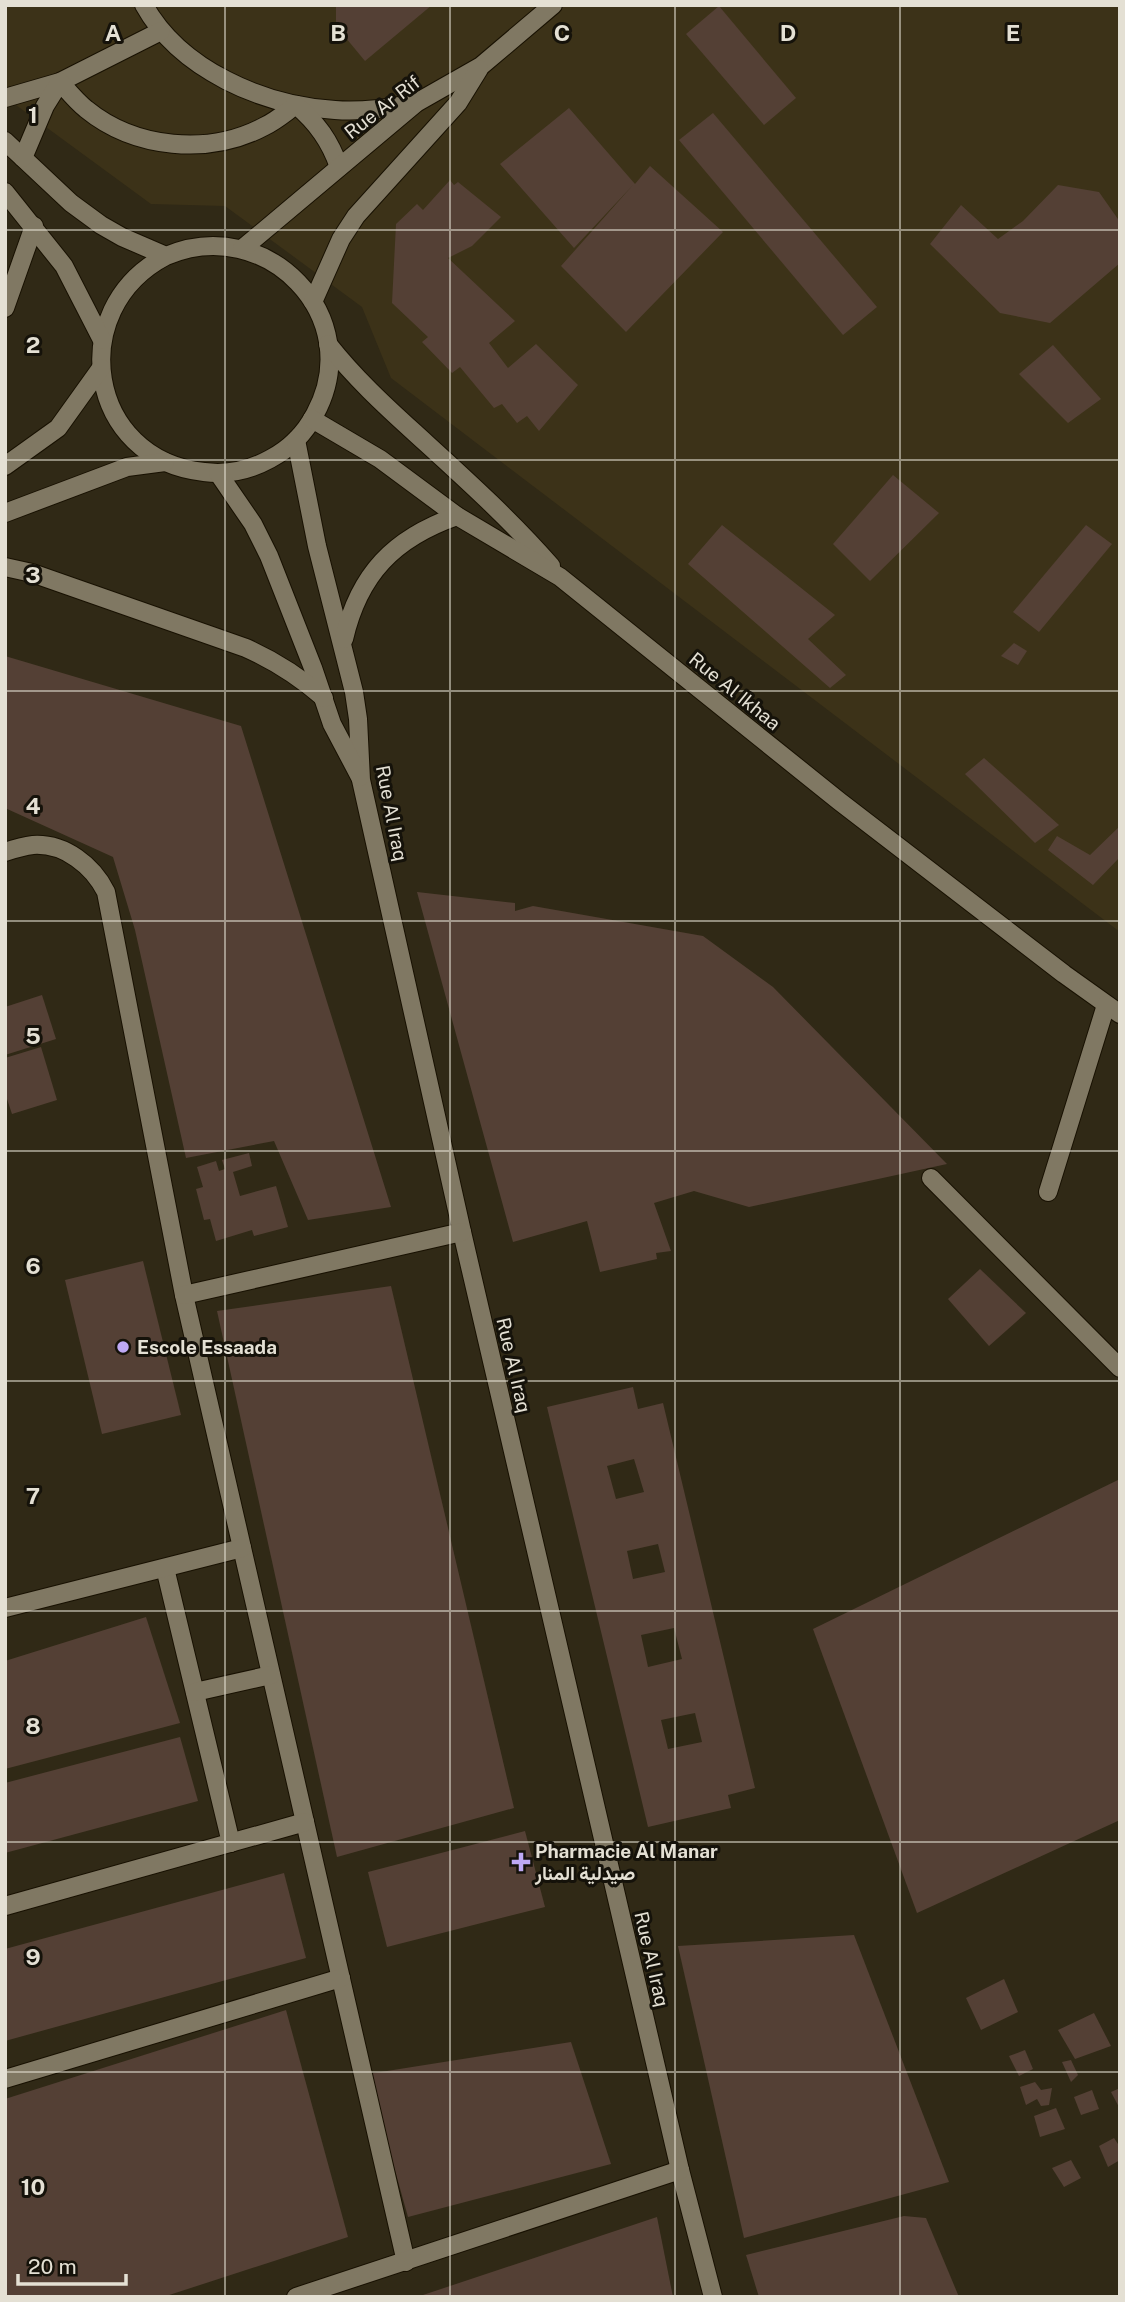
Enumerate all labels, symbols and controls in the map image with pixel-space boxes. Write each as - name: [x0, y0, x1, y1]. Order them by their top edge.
- text: A: [105, 19, 122, 46]
- text: B: [330, 19, 346, 46]
- text: C: [554, 19, 570, 46]
- text: D: [780, 19, 796, 46]
- text: E: [1006, 19, 1020, 46]
- street label: Rue Ar Rif: [340, 71, 424, 143]
- text: 1: [28, 101, 38, 128]
- text: 2: [26, 331, 40, 358]
- text: 3: [25, 561, 41, 588]
- street label: Rue Al Ikhaa: [685, 648, 785, 734]
- street label: Rue Al Iraq: [372, 763, 412, 863]
- text: 4: [25, 792, 41, 819]
- text: 5: [25, 1022, 41, 1049]
- text: 6: [25, 1252, 41, 1279]
- street label: Rue Al Iraq: [492, 1315, 536, 1415]
- place label: Escole Essaada: [137, 1336, 277, 1358]
- marker: Escole Essaada: [115, 1339, 131, 1355]
- text: 7: [26, 1482, 40, 1509]
- text: 8: [25, 1712, 41, 1739]
- place label: Pharmacie Al Manar صيدلية المنار: [534, 1840, 718, 1886]
- marker: Pharmacie Al Manar صيدلية المنار: [513, 1854, 529, 1870]
- street label: Rue Al Iraq: [630, 1909, 674, 2009]
- text: 9: [25, 1943, 41, 1970]
- text: 10: [21, 2173, 45, 2200]
- scale bar: [18, 2242, 126, 2286]
- text: 20 m: [28, 2254, 77, 2279]

